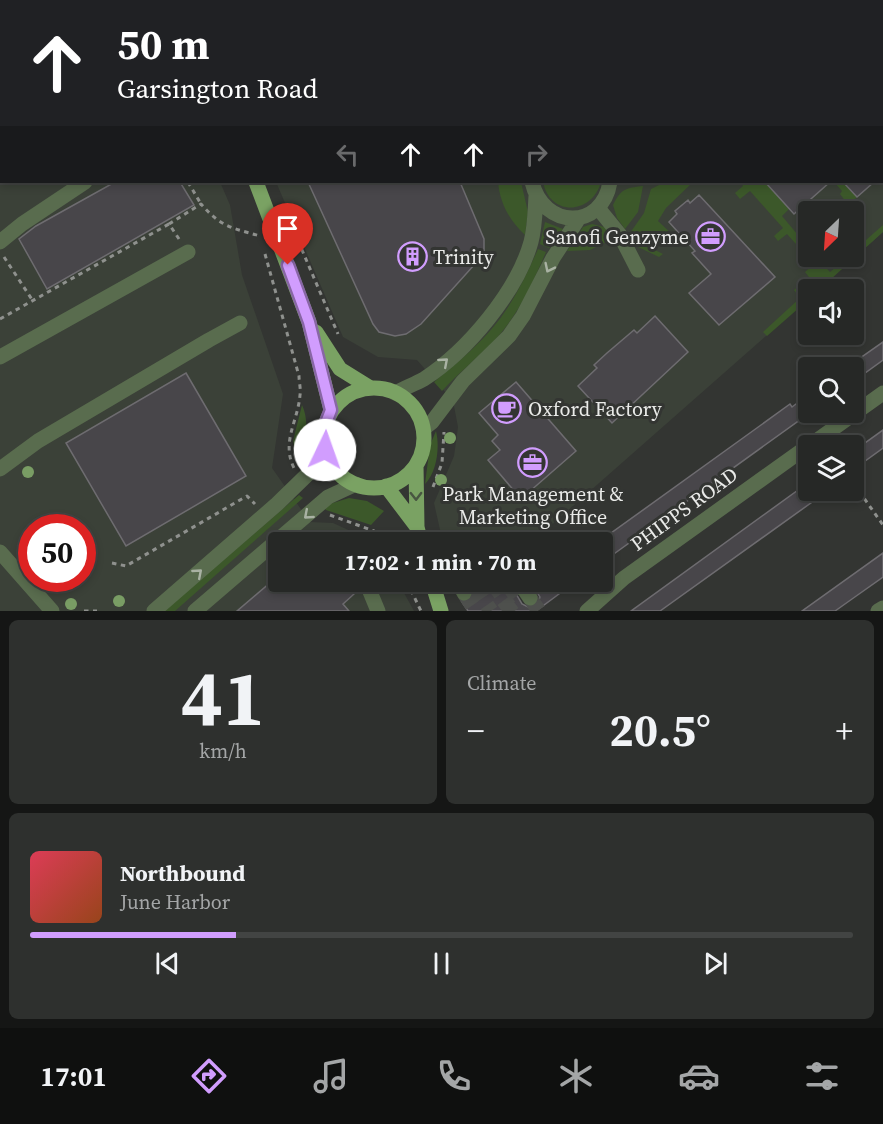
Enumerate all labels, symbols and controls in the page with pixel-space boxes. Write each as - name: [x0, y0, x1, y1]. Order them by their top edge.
- text: 50 m: [117, 15, 210, 73]
- icon: ahead: [18, 24, 96, 102]
- text: Garsington Road: [117, 70, 318, 107]
- icon: left: [331, 138, 364, 171]
- icon: ahead: [394, 138, 427, 171]
- icon: ahead: [457, 138, 490, 171]
- icon: right: [520, 138, 553, 171]
- north arrow: [798, 201, 864, 267]
- map controls: [798, 201, 864, 501]
- pin: [262, 203, 313, 265]
- icon: arrive: [271, 212, 304, 245]
- office icon: Sanofi Genzyme: [694, 221, 726, 253]
- place label: Sanofi Genzyme: [545, 223, 689, 251]
- building icon: Trinity: [396, 241, 428, 273]
- place label: Trinity: [433, 243, 494, 271]
- one-way arrow: [544, 261, 556, 272]
- button: sound: [798, 279, 864, 345]
- button: search: [798, 357, 864, 423]
- one-way arrow: [437, 358, 448, 369]
- cafe icon: Oxford Factory: [491, 393, 523, 425]
- place label: Oxford Factory: [528, 395, 663, 423]
- position arrow: [293, 418, 357, 482]
- button: layers: [798, 435, 864, 501]
- office icon: Park Management & Marketing Office: [517, 447, 549, 479]
- street label: PHIPPS ROAD: [625, 461, 743, 557]
- place label: Park Management & Marketing Office: [442, 480, 624, 531]
- one-way arrow: [410, 492, 422, 501]
- one-way arrow: [304, 508, 315, 519]
- speed limit sign: 50: [18, 514, 96, 592]
- text: 17:02 · 1 min · 70 m: [345, 547, 536, 577]
- one-way arrow: [191, 569, 202, 580]
- text: 41: [181, 644, 265, 751]
- text: Climate: [467, 669, 536, 697]
- text: 20.5°: [609, 699, 711, 761]
- text: −: [467, 708, 485, 753]
- text: +: [836, 708, 853, 753]
- text: km/h: [199, 737, 247, 765]
- text: Northbound: [120, 858, 245, 888]
- text: June Harbor: [120, 888, 230, 916]
- icon: previous: [151, 947, 184, 980]
- icon: pause: [425, 947, 458, 980]
- icon: next: [699, 947, 732, 980]
- icon: directions: [188, 1055, 230, 1097]
- icon: music: [310, 1055, 352, 1097]
- icon: phone: [433, 1055, 475, 1097]
- icon: climate: [555, 1055, 597, 1097]
- icon: car: [678, 1055, 720, 1097]
- icon: filters: [801, 1055, 843, 1097]
- text: 17:01: [40, 1058, 107, 1095]

